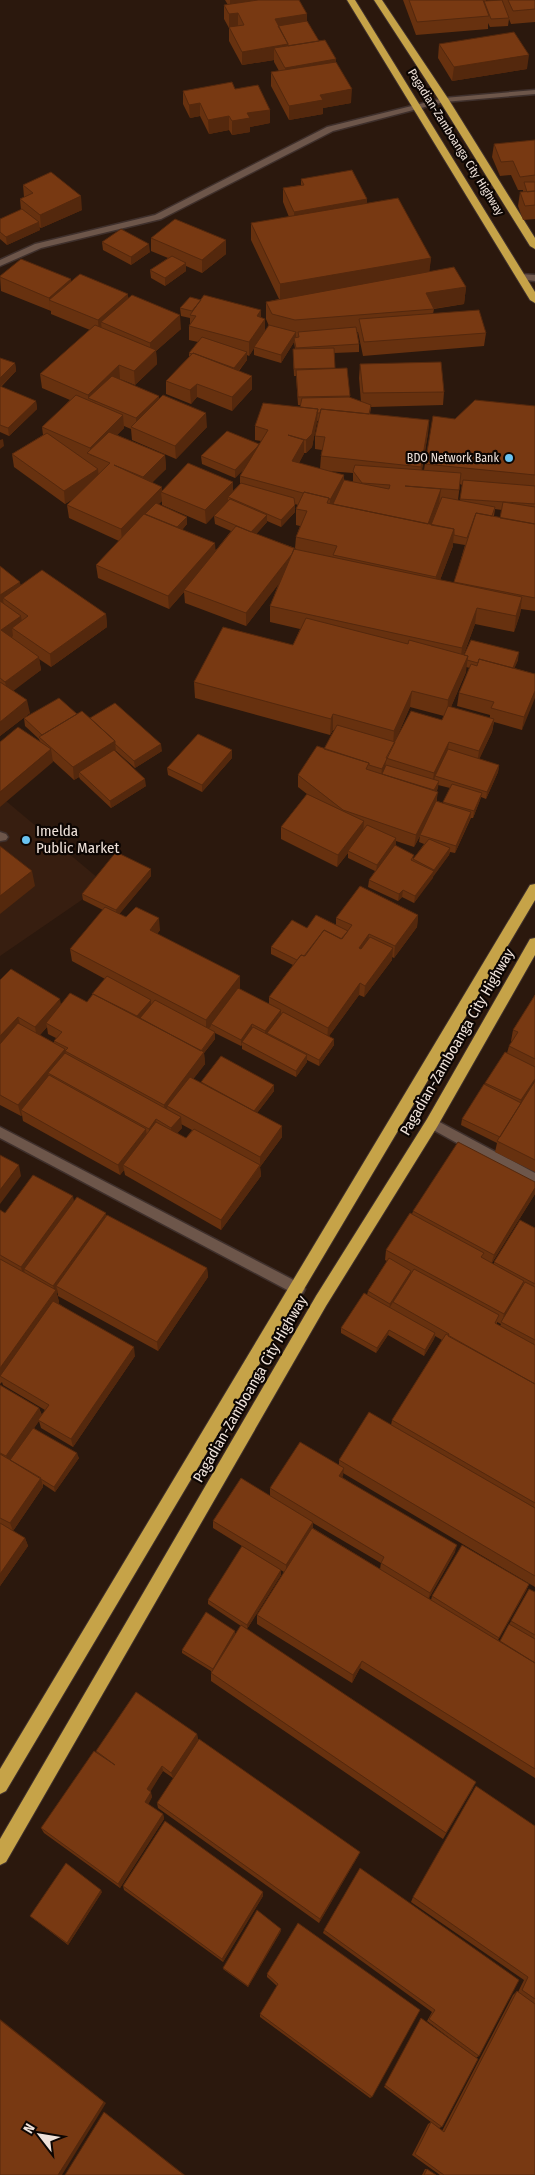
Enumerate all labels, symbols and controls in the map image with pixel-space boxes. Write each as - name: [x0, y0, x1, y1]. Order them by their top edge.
- street label: Pagadian-Zamboanga City Highway: [405, 66, 507, 218]
- place label: BDO Network Bank: [407, 451, 499, 465]
- marker: BDO Network Bank: [503, 452, 515, 464]
- place label: Imelda Public Market: [36, 822, 120, 857]
- marker: Imelda Public Market: [20, 834, 32, 846]
- street label: Pagadian-Zamboanga City Highway: [396, 945, 518, 1139]
- street label: Pagadian-Zamboanga City Highway: [189, 1292, 311, 1486]
- north arrow: [15, 2110, 65, 2160]
- text: N: [20, 2121, 39, 2137]

